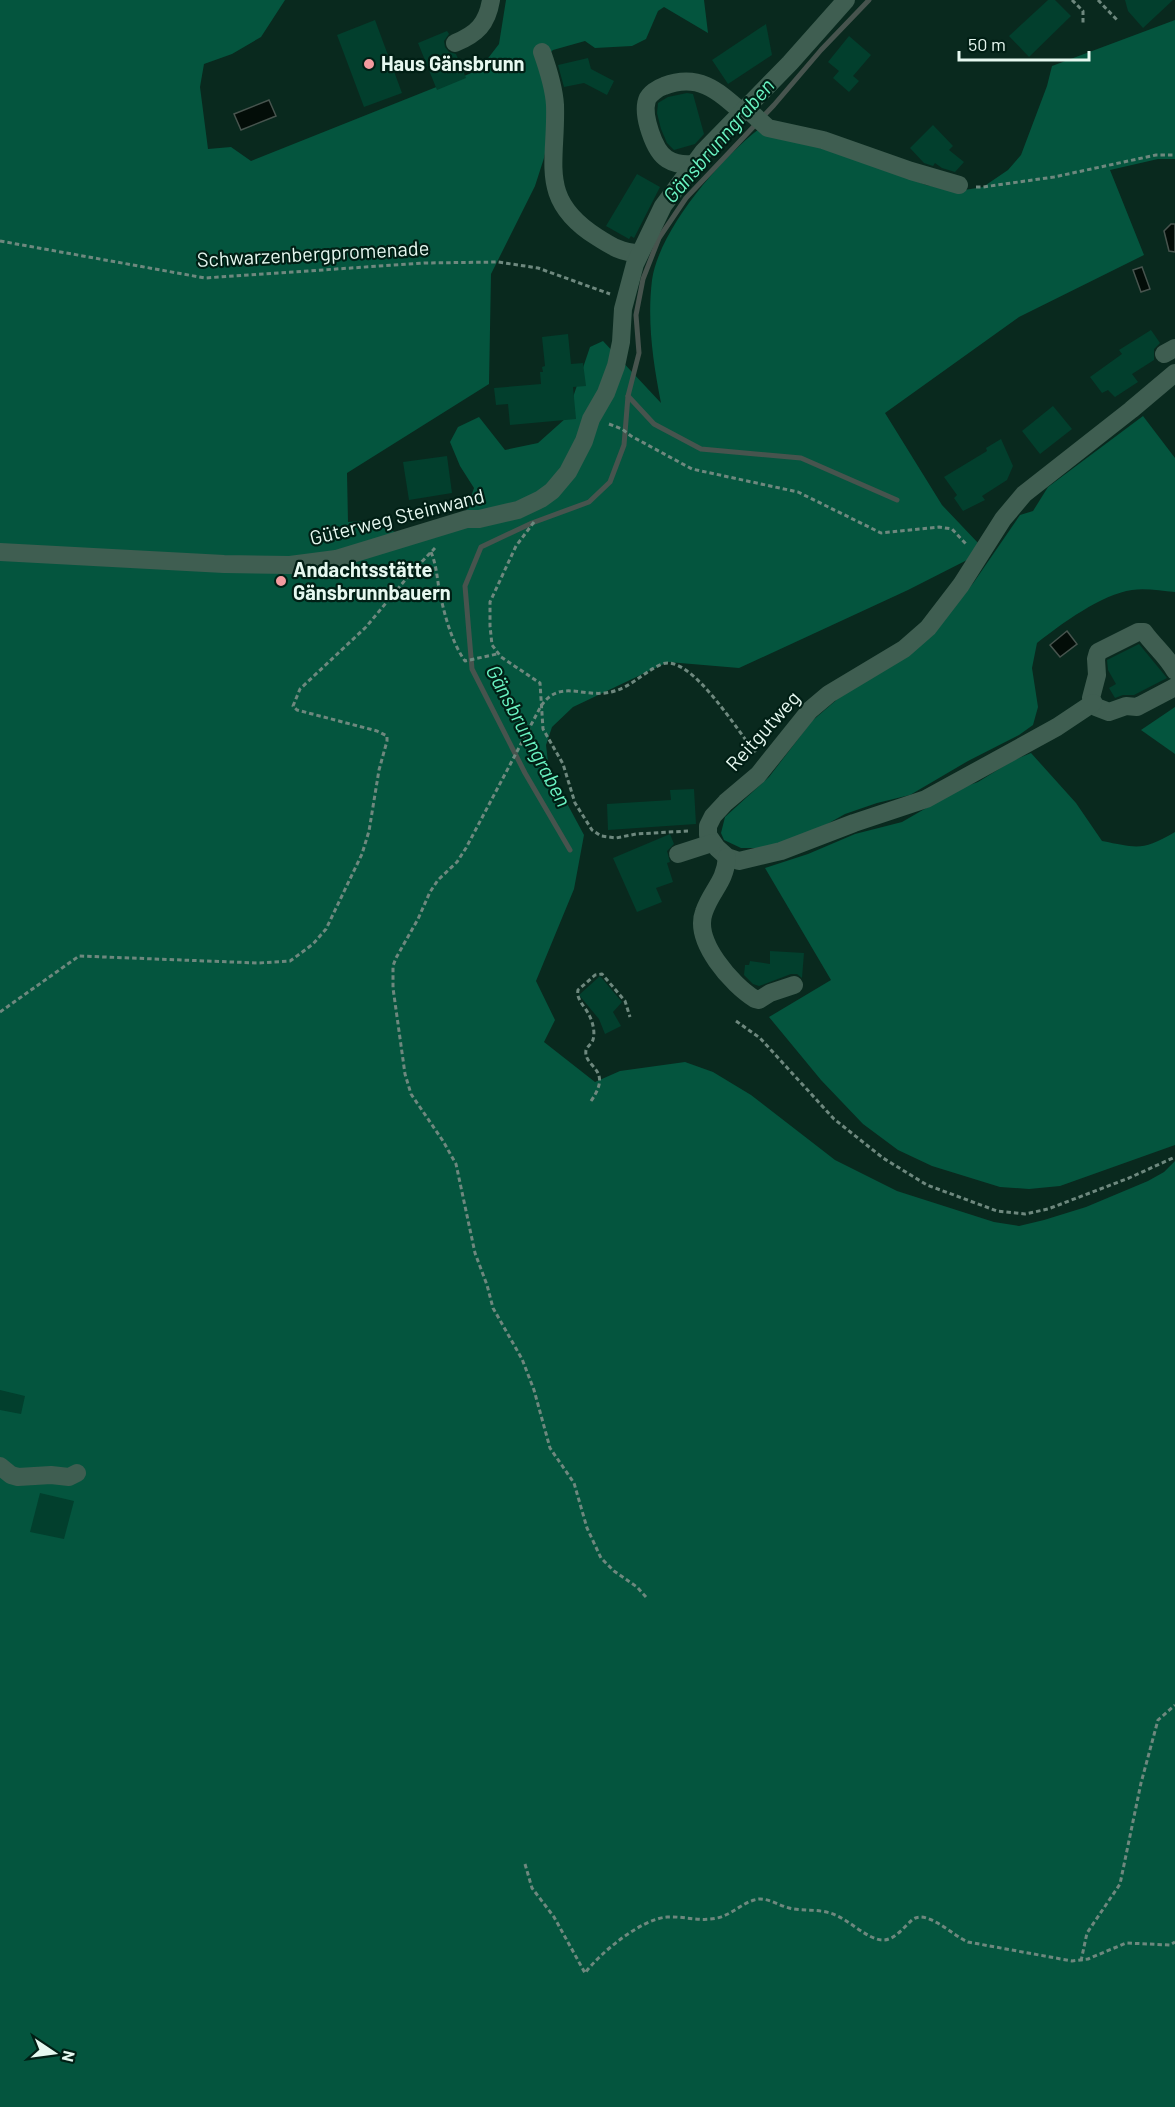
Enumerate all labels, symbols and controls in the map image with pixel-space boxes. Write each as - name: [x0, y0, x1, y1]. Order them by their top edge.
- scale bar: [959, 24, 1090, 62]
- text: 50 m: [968, 33, 1006, 55]
- place label: Haus Gänsbrunn: [381, 51, 525, 75]
- marker: Haus Gänsbrunn: [362, 57, 376, 71]
- water label: Gänsbrunngraben: [657, 73, 779, 207]
- street label: Schwarzenbergpromenade: [196, 235, 430, 271]
- street label: Güterweg Steinwand: [307, 483, 486, 549]
- place label: Andachtsstätte Gänsbrunnbauern: [293, 557, 451, 604]
- marker: Andachtsstätte Gänsbrunnbauern: [274, 574, 288, 588]
- water label: Gänsbrunngraben: [481, 660, 577, 810]
- street label: Reitgutweg: [720, 685, 804, 775]
- north arrow: [24, 2023, 84, 2083]
- text: N: [59, 2049, 80, 2064]

